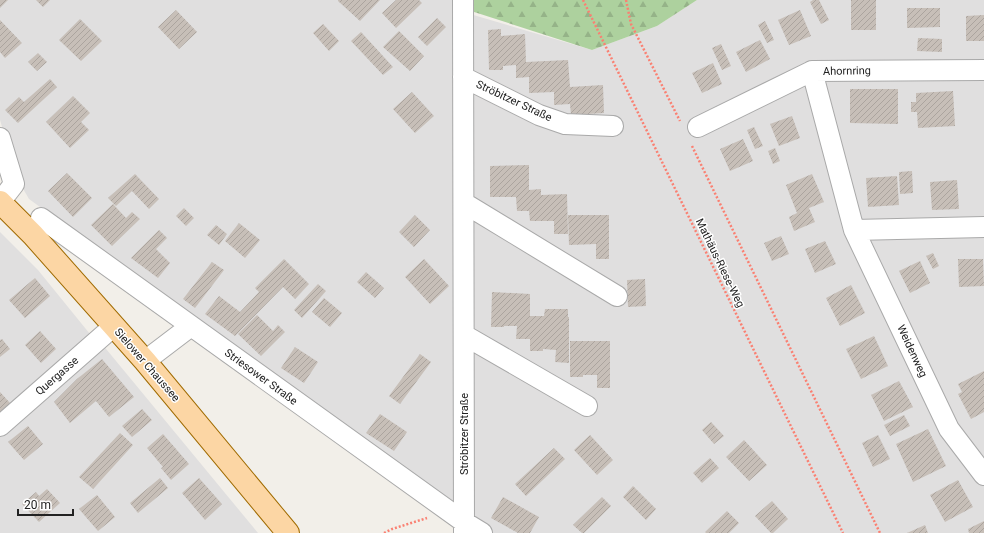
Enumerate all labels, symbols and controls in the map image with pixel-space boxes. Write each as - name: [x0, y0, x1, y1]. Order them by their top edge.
- street label: Ahornring: [823, 64, 871, 78]
- street label: Ströbitzer Straße: [474, 78, 554, 124]
- street label: Mathäus-Riese-Weg: [693, 216, 747, 310]
- street label: Weidenweg: [894, 323, 930, 379]
- street label: Sielower Chaussee: [112, 326, 182, 404]
- street label: Striesower Straße: [222, 346, 300, 408]
- street label: Quergasse: [33, 354, 81, 398]
- street label: Ströbitzer Straße: [458, 393, 471, 475]
- scale bar: [18, 491, 73, 517]
- text: 20 m: [24, 498, 51, 512]

